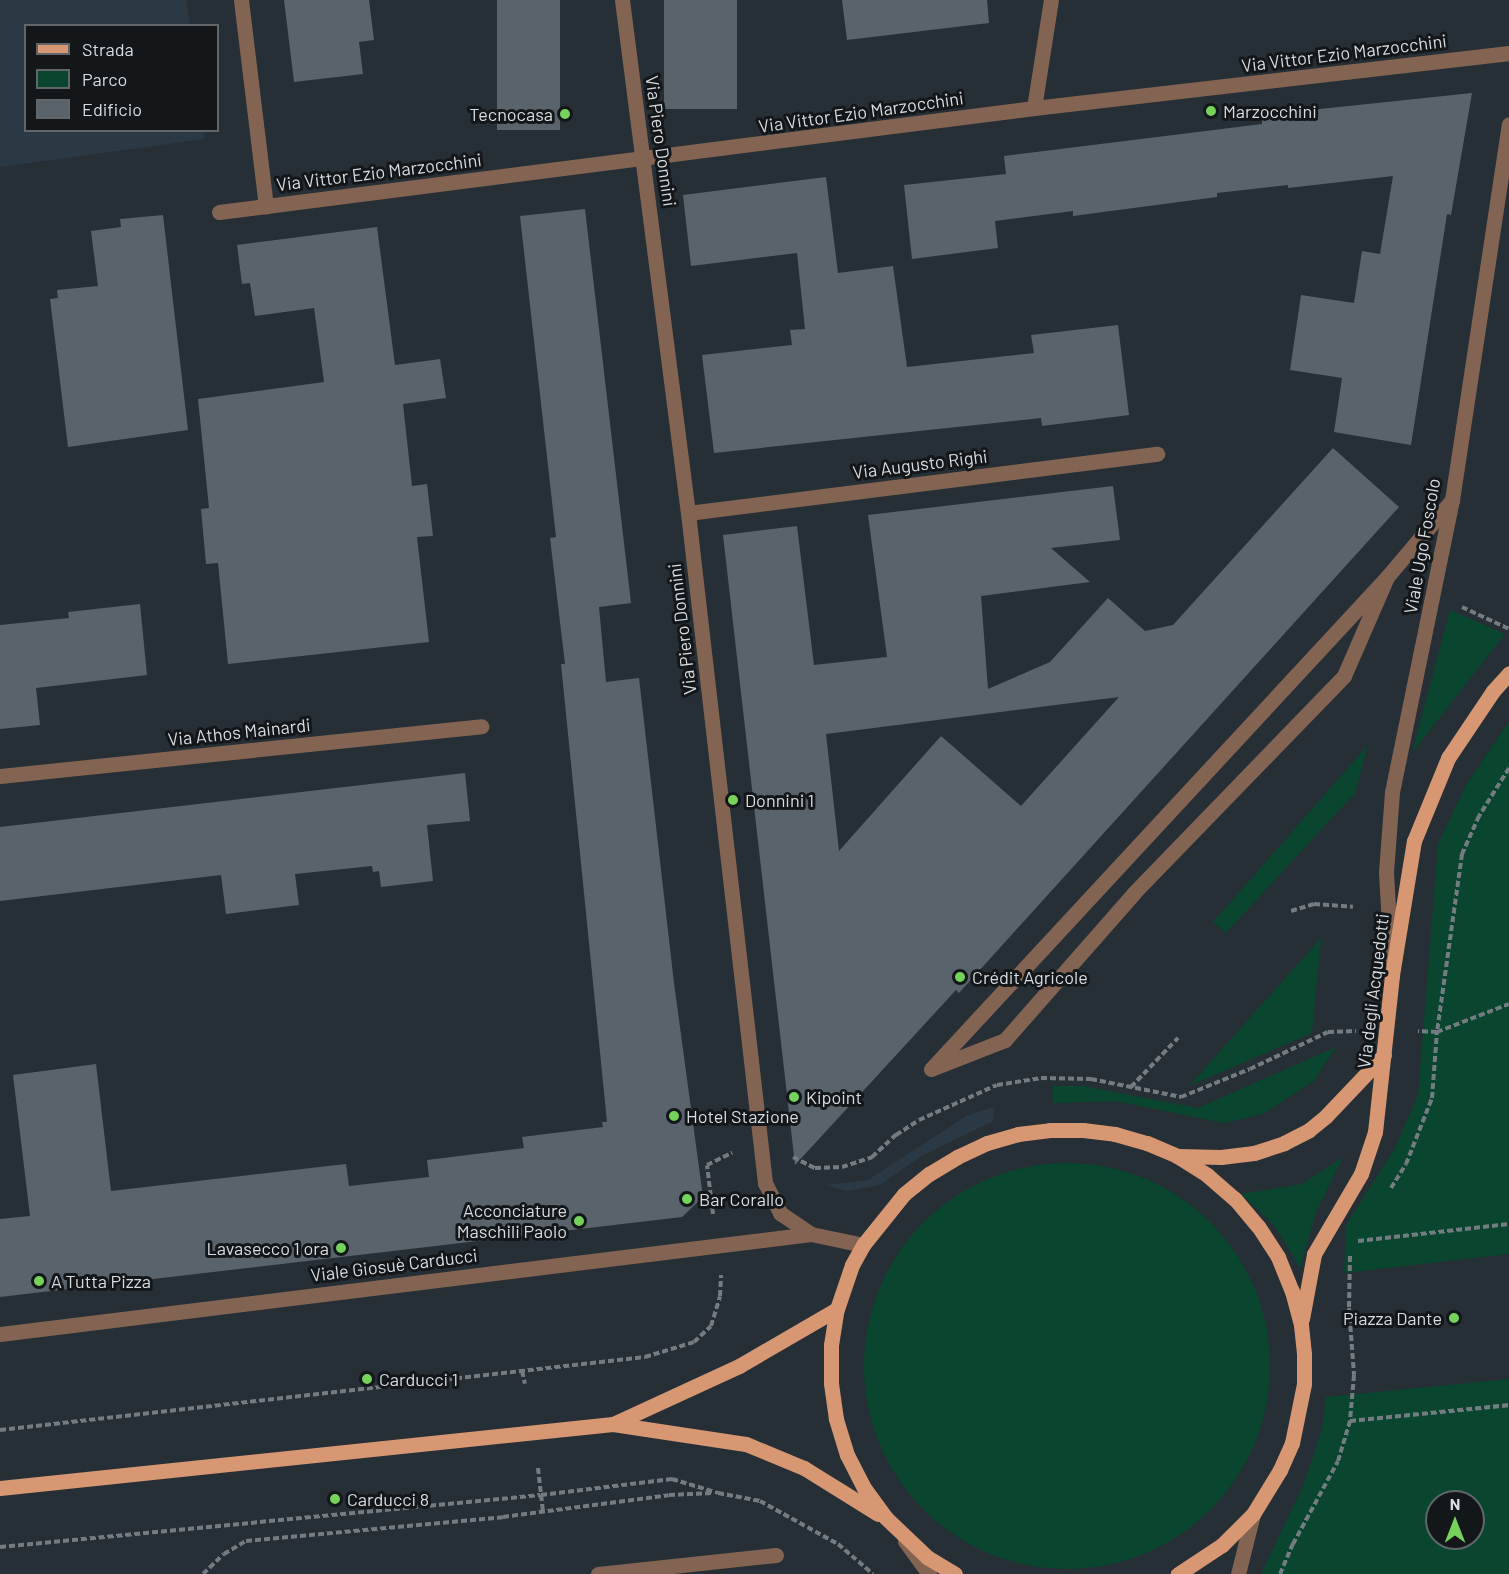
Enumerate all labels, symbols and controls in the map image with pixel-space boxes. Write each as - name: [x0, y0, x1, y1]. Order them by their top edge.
- legend: [24, 24, 219, 132]
- street label: Via Vittor Ezio Marzocchini: [1240, 30, 1448, 76]
- text: Strada: [82, 38, 134, 60]
- text: Parco: [82, 68, 127, 90]
- street label: Via Piero Donnini: [641, 74, 681, 208]
- street label: Via Vittor Ezio Marzocchini: [757, 87, 965, 137]
- text: Edificio: [82, 98, 142, 120]
- place label: Marzocchini: [1223, 100, 1317, 122]
- place label: Tecnocasa: [469, 103, 553, 125]
- marker: Marzocchini: [1204, 104, 1218, 118]
- marker: Tecnocasa: [558, 107, 572, 121]
- street label: Via Vittor Ezio Marzocchini: [275, 149, 483, 195]
- street label: Via Augusto Righi: [851, 445, 989, 483]
- street label: Viale Ugo Foscolo: [1399, 476, 1445, 616]
- street label: Via Piero Donnini: [663, 562, 701, 696]
- street label: Via Athos Mainardi: [167, 714, 311, 750]
- place label: Donnini 1: [745, 789, 814, 811]
- marker: Donnini 1: [726, 793, 740, 807]
- street label: Via degli Acquedotti: [1353, 912, 1393, 1070]
- place label: Crédit Agricole: [972, 966, 1088, 988]
- marker: Crédit Agricole: [953, 970, 967, 984]
- place label: Kipoint: [806, 1086, 862, 1108]
- marker: Kipoint: [787, 1090, 801, 1104]
- place label: Hotel Stazione: [686, 1105, 799, 1127]
- marker: Hotel Stazione: [667, 1109, 681, 1123]
- place label: Bar Corallo: [699, 1188, 784, 1210]
- marker: Bar Corallo: [680, 1192, 694, 1206]
- place label: Acconciature Maschili Paolo: [457, 1200, 567, 1242]
- marker: Acconciature Maschili Paolo: [572, 1214, 586, 1228]
- place label: Lavasecco 1 ora: [206, 1237, 329, 1259]
- marker: Lavasecco 1 ora: [334, 1241, 348, 1255]
- street label: Viale Giosuè Carducci: [309, 1244, 479, 1286]
- place label: A Tutta Pizza: [51, 1270, 151, 1292]
- marker: A Tutta Pizza: [32, 1274, 46, 1288]
- place label: Piazza Dante: [1343, 1307, 1442, 1329]
- marker: Piazza Dante: [1447, 1311, 1461, 1325]
- place label: Carducci 1: [379, 1368, 458, 1390]
- marker: Carducci 1: [360, 1372, 374, 1386]
- place label: Carducci 8: [347, 1488, 429, 1510]
- north arrow: [1425, 1490, 1485, 1550]
- marker: Carducci 8: [328, 1492, 342, 1506]
- text: N: [1450, 1494, 1460, 1513]

